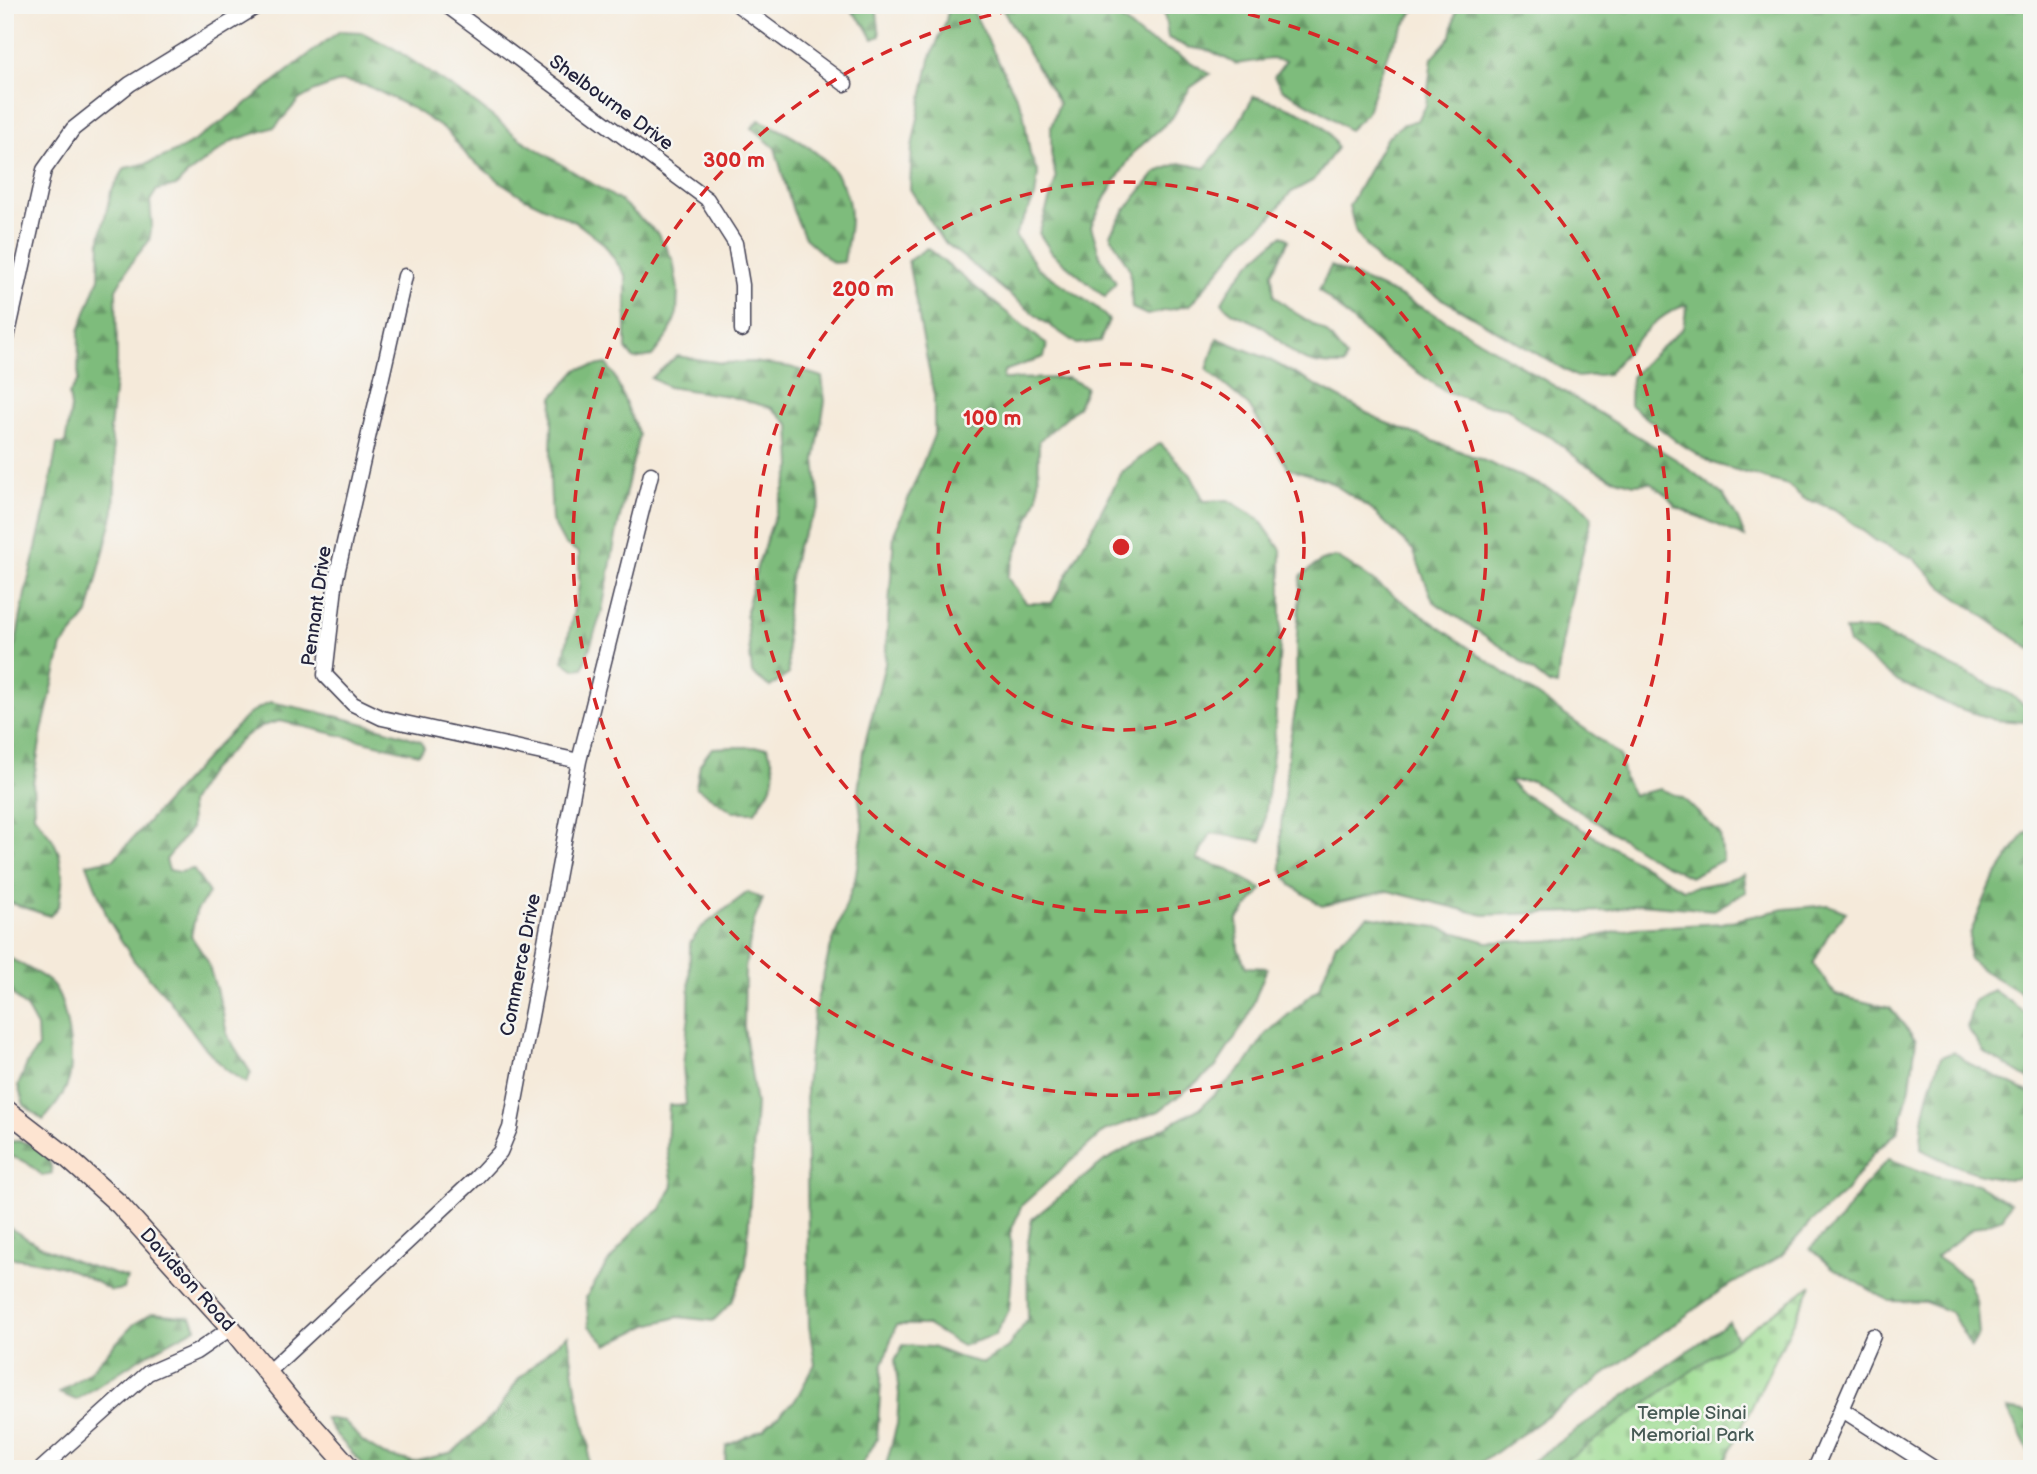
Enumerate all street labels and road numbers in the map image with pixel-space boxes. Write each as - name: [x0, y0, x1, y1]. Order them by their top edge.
- street label: Shelbourne Drive: [544, 50, 678, 156]
- street label: Pennant Drive: [297, 544, 337, 668]
- street label: Commerce Drive: [496, 892, 546, 1038]
- street label: Davidson Road: [135, 1224, 239, 1336]

